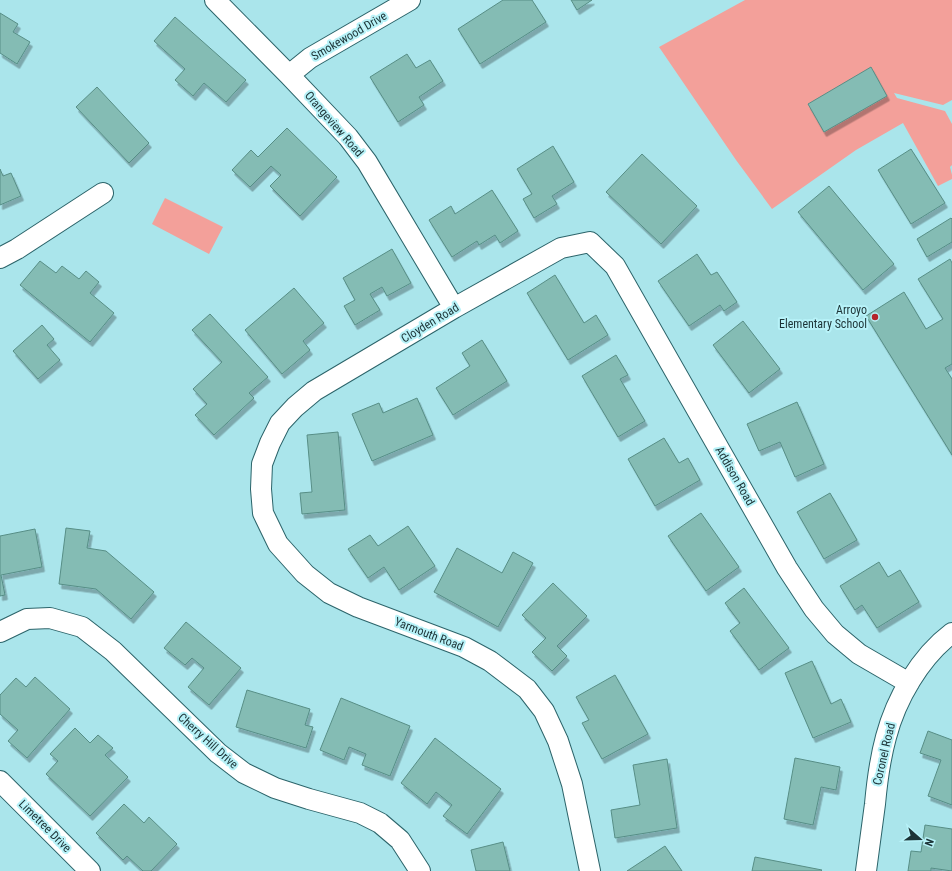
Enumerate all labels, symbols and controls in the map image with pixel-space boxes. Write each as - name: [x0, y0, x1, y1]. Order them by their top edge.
- street label: Smokewood Drive: [309, 9, 389, 63]
- street label: Orangeview Road: [302, 89, 366, 160]
- street label: Cloyden Road: [399, 300, 461, 346]
- place label: Arroyo Elementary School: [779, 303, 867, 331]
- marker: Arroyo Elementary School: [870, 312, 880, 322]
- street label: Addison Road: [713, 444, 758, 508]
- street label: Yarmouth Road: [393, 615, 465, 654]
- street label: Cherry Hill Drive: [175, 710, 241, 772]
- street label: Coronel Road: [870, 721, 898, 786]
- street label: Limetree Drive: [16, 797, 74, 855]
- north arrow: [900, 819, 940, 859]
- text: N: [922, 837, 936, 848]

